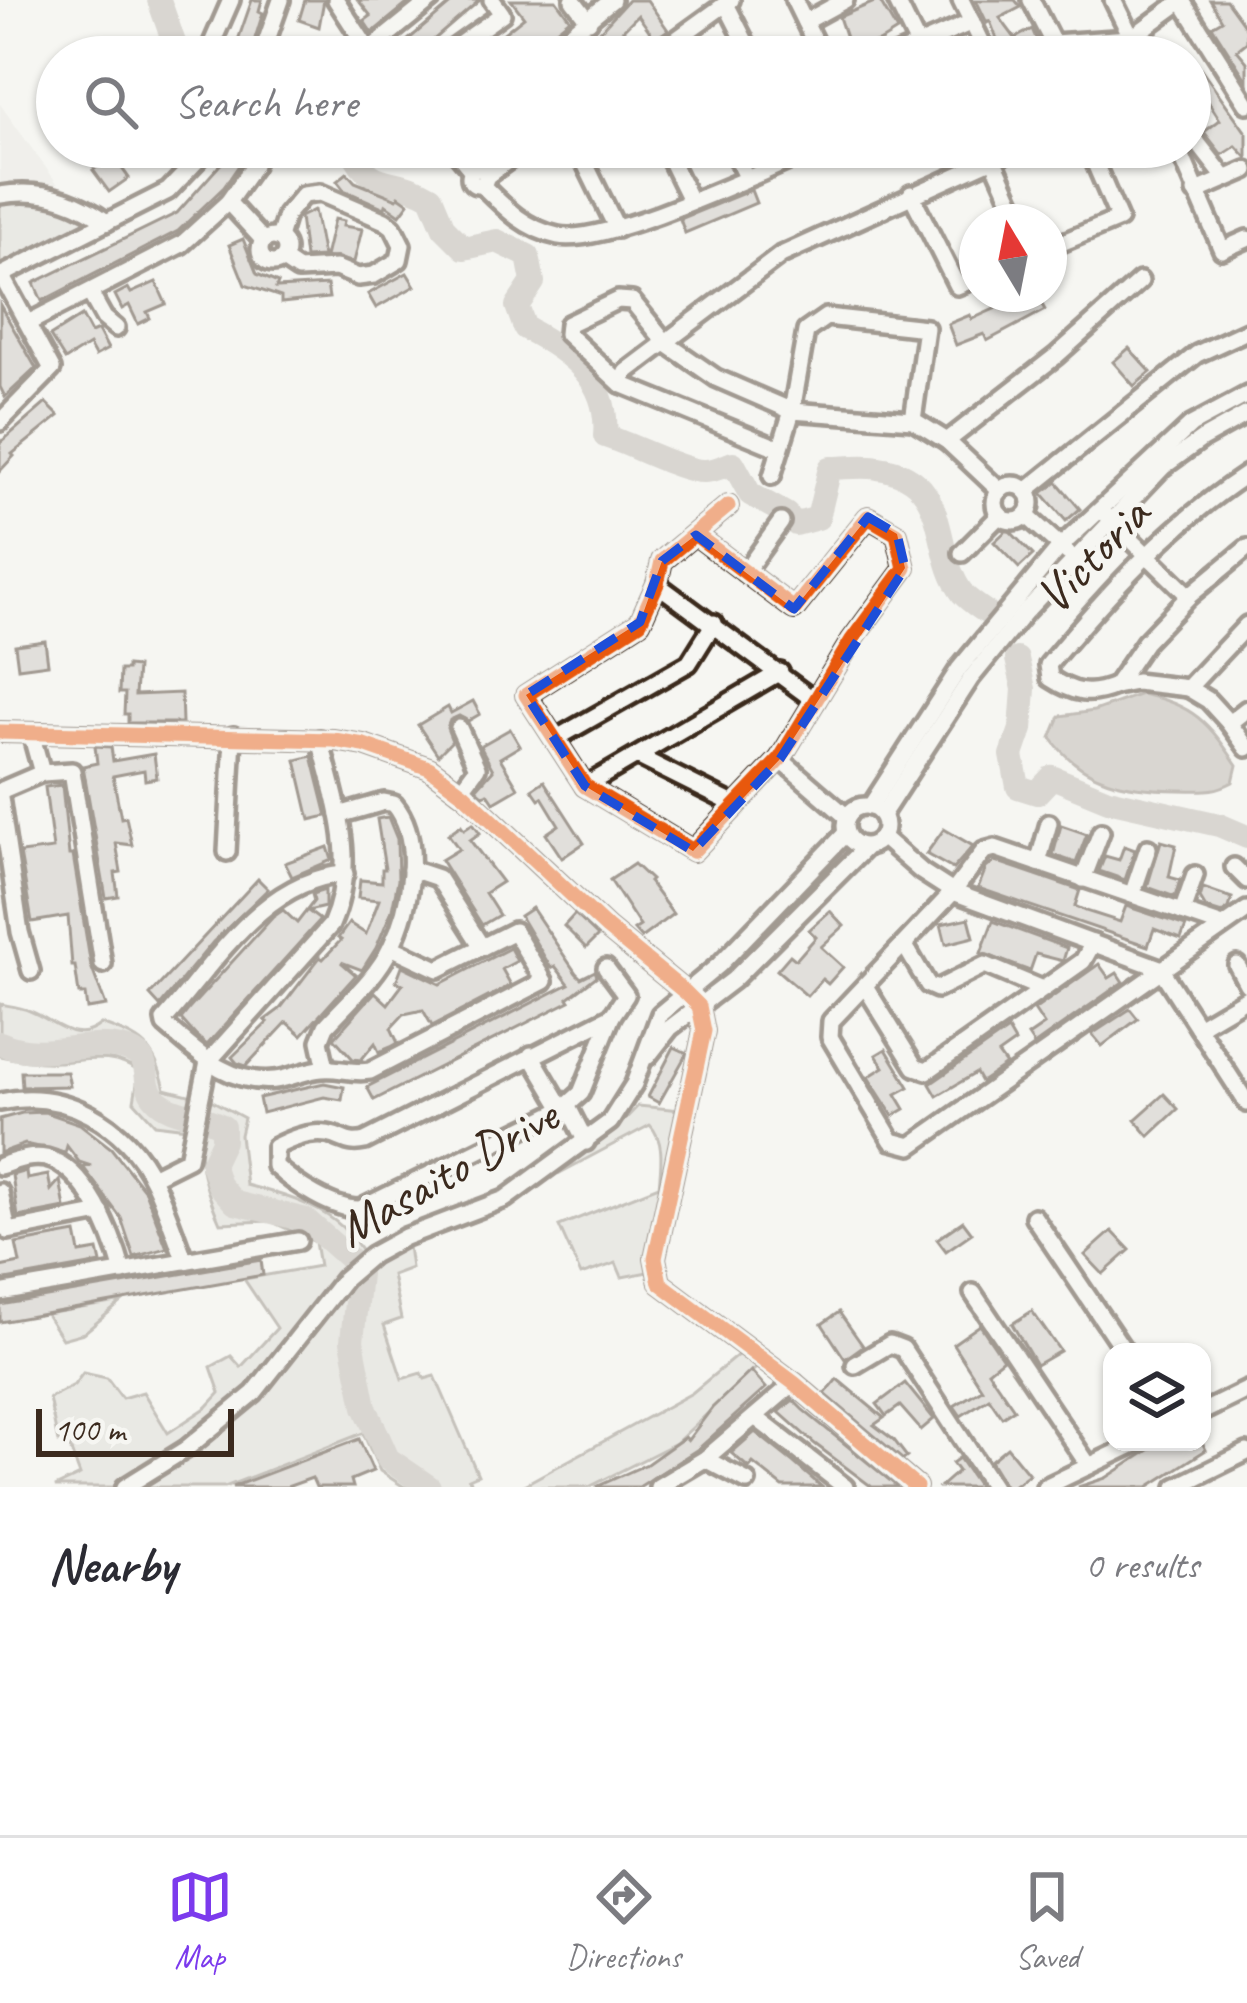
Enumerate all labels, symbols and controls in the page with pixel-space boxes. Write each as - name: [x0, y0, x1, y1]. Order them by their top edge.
- search box: [36, 36, 1211, 168]
- icon: search: [78, 69, 144, 135]
- text: Search here: [174, 74, 357, 131]
- north arrow: [959, 204, 1067, 312]
- street label: Victoria: [1021, 481, 1165, 627]
- street label: Masaito Drive: [325, 1081, 572, 1261]
- map controls: [1103, 1343, 1211, 1451]
- button: layers: [1103, 1343, 1211, 1451]
- scale bar: [36, 1403, 234, 1456]
- text: 100 m: [54, 1409, 125, 1451]
- text: Nearby: [48, 1533, 176, 1597]
- text: 0 results: [1085, 1541, 1199, 1590]
- tab: Map: [167, 1864, 233, 1978]
- tab: Directions: [566, 1864, 681, 1978]
- tab: Saved: [1014, 1864, 1080, 1978]

